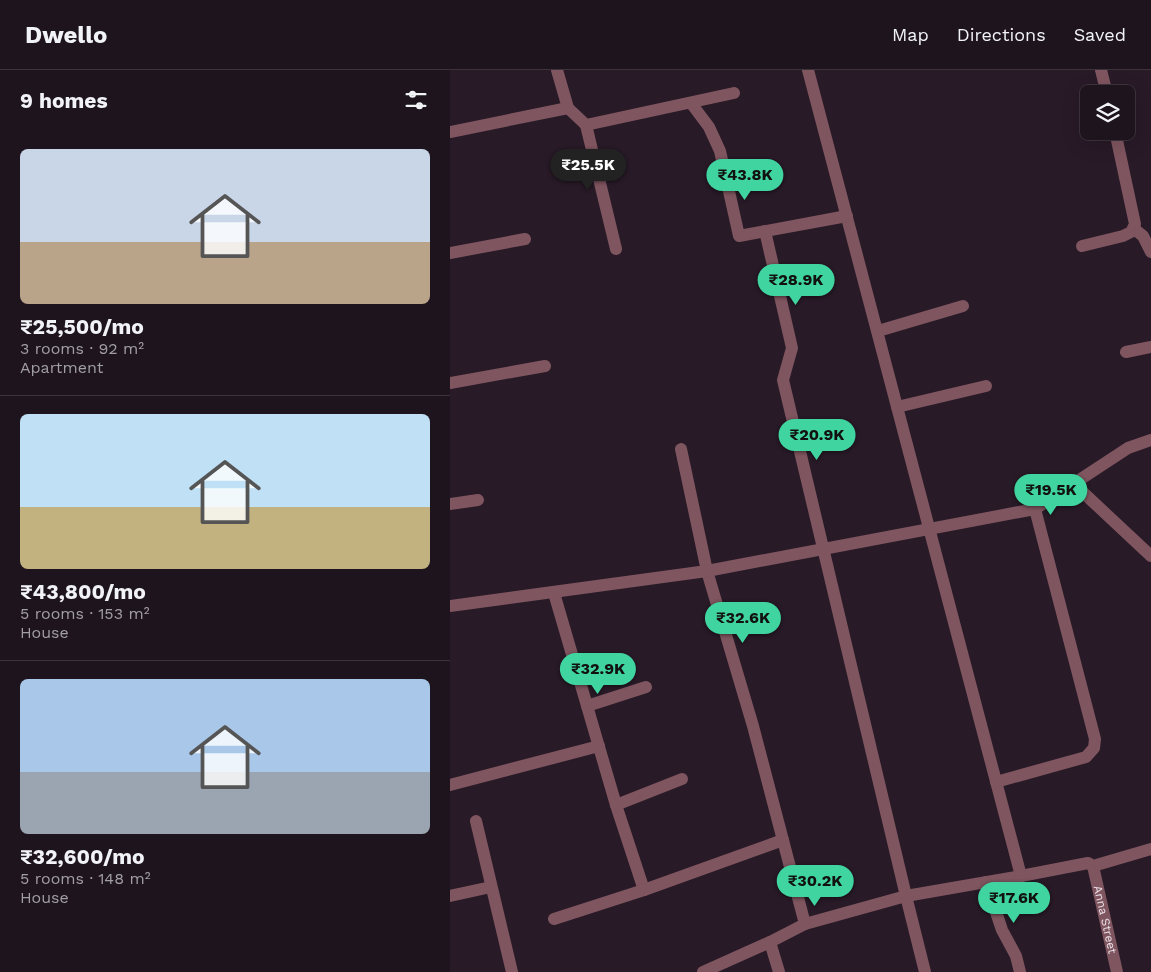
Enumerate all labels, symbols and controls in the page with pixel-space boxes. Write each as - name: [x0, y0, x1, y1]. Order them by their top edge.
- text: Dwello: [25, 21, 107, 49]
- text: Map: [892, 24, 929, 45]
- text: Directions: [957, 24, 1046, 45]
- text: Saved: [1074, 24, 1126, 45]
- map controls: [1080, 85, 1135, 140]
- button: layers: [1080, 85, 1135, 140]
- icon: filters: [402, 86, 430, 114]
- text: 9 homes: [20, 88, 108, 113]
- pin: ₹25.5K: [547, 148, 629, 191]
- text: ₹25.5K: [561, 155, 615, 174]
- pin: ₹43.8K: [704, 158, 786, 201]
- text: ₹43.8K: [717, 165, 773, 184]
- icon: home: [180, 181, 270, 271]
- pin: ₹28.9K: [755, 264, 837, 306]
- text: ₹28.9K: [769, 270, 823, 289]
- text: ₹25,500/mo: [20, 314, 144, 339]
- text: 3 rooms · 92 m²: [20, 339, 144, 358]
- text: Apartment: [20, 358, 103, 377]
- pin: ₹20.9K: [776, 418, 858, 461]
- text: ₹20.9K: [790, 425, 844, 444]
- icon: home: [180, 447, 270, 537]
- pin: ₹19.5K: [1010, 474, 1092, 516]
- text: ₹19.5K: [1025, 480, 1077, 499]
- text: ₹43,800/mo: [20, 579, 146, 604]
- pin: ₹32.6K: [702, 602, 784, 644]
- text: 5 rooms · 153 m²: [20, 604, 150, 623]
- text: ₹32.6K: [716, 608, 770, 627]
- text: House: [20, 623, 69, 642]
- pin: ₹32.9K: [557, 652, 639, 695]
- text: ₹32.9K: [571, 659, 625, 678]
- icon: home: [180, 712, 270, 802]
- text: ₹32,600/mo: [20, 844, 145, 869]
- pin: ₹30.2K: [774, 864, 856, 907]
- text: 5 rooms · 148 m²: [20, 869, 151, 888]
- text: ₹30.2K: [788, 871, 842, 890]
- pin: ₹17.6K: [973, 882, 1055, 924]
- street label: Anna Street: [1091, 884, 1120, 955]
- text: House: [20, 888, 69, 907]
- text: ₹17.6K: [989, 888, 1039, 907]

